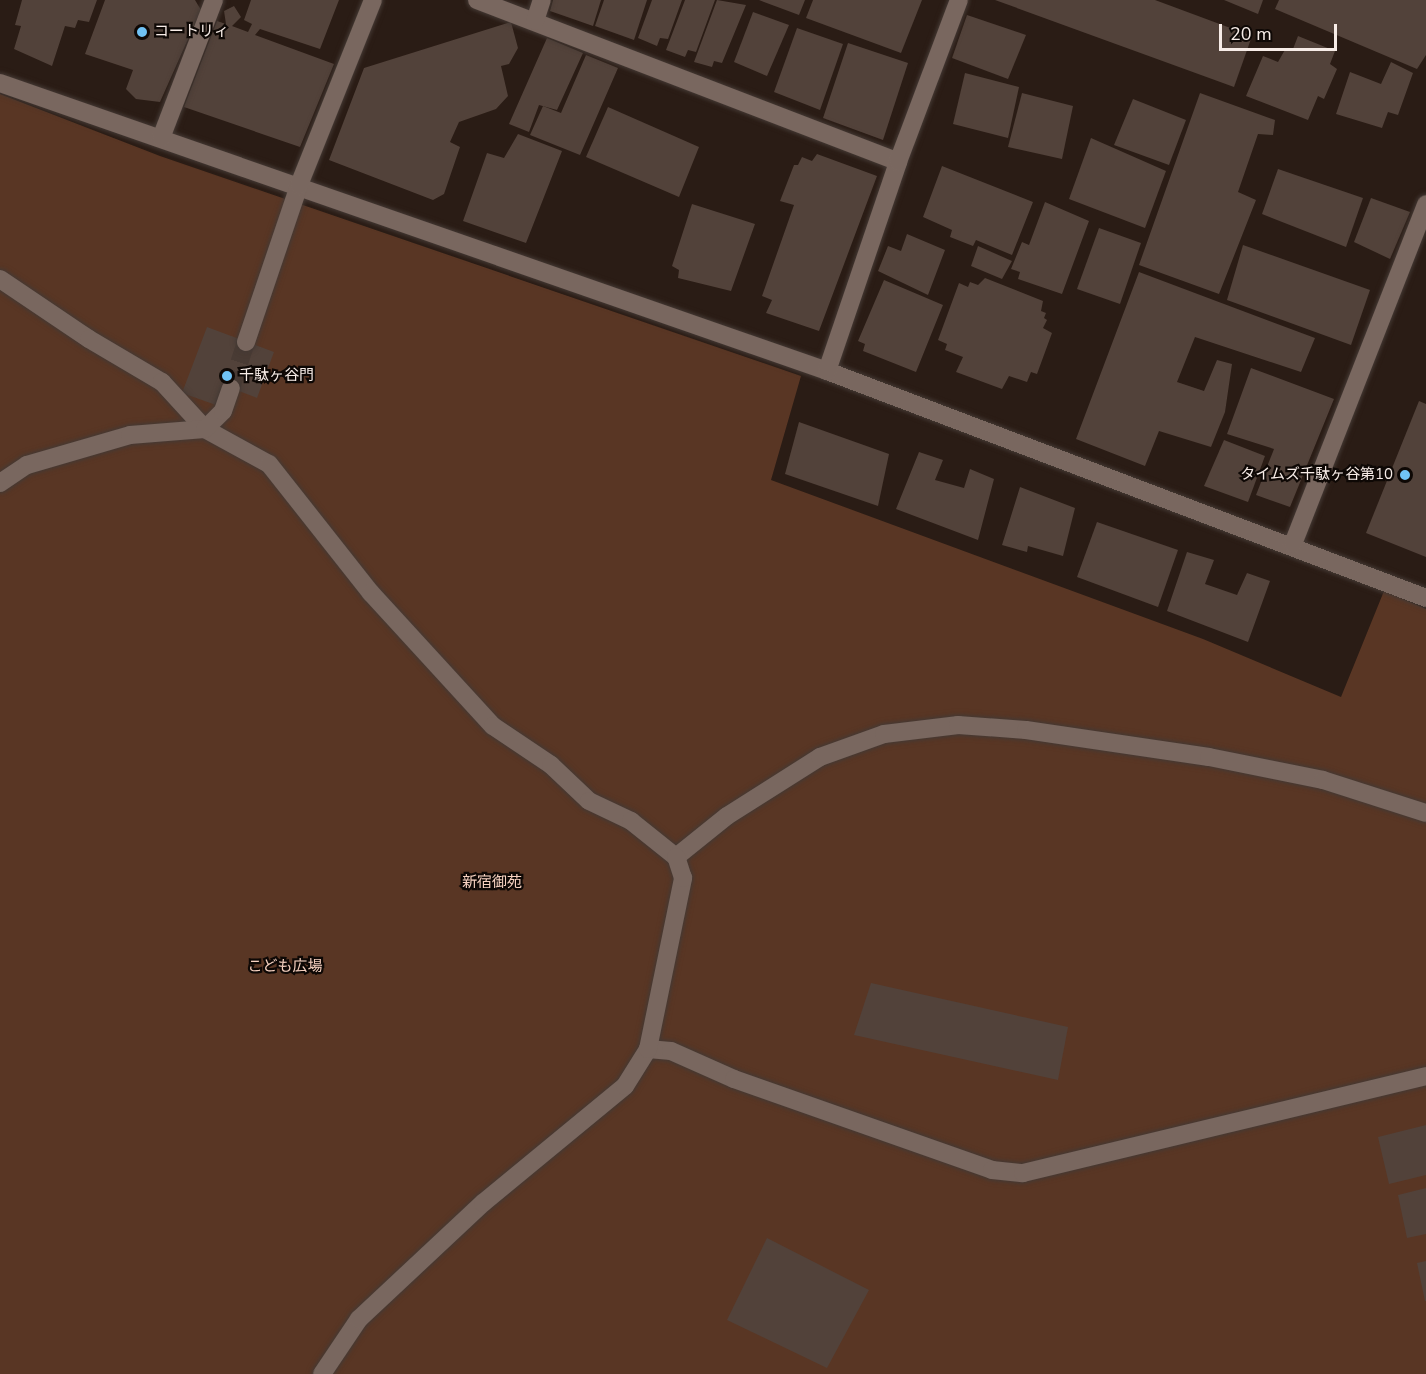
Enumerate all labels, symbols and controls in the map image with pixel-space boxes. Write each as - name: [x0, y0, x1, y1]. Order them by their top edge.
- scale bar: [1222, 12, 1340, 50]
- text: 20 m: [1230, 22, 1272, 46]
- place label: コートリィ: [154, 23, 229, 41]
- marker: コートリィ: [135, 25, 149, 39]
- place label: 千駄ヶ谷門: [239, 367, 314, 385]
- marker: 千駄ヶ谷門: [220, 369, 234, 383]
- place label: タイムズ千駄ヶ谷第10: [1240, 466, 1393, 484]
- marker: タイムズ千駄ヶ谷第10: [1398, 468, 1412, 482]
- park label: 新宿御苑: [462, 874, 522, 892]
- park label: こども広場: [248, 958, 322, 976]

